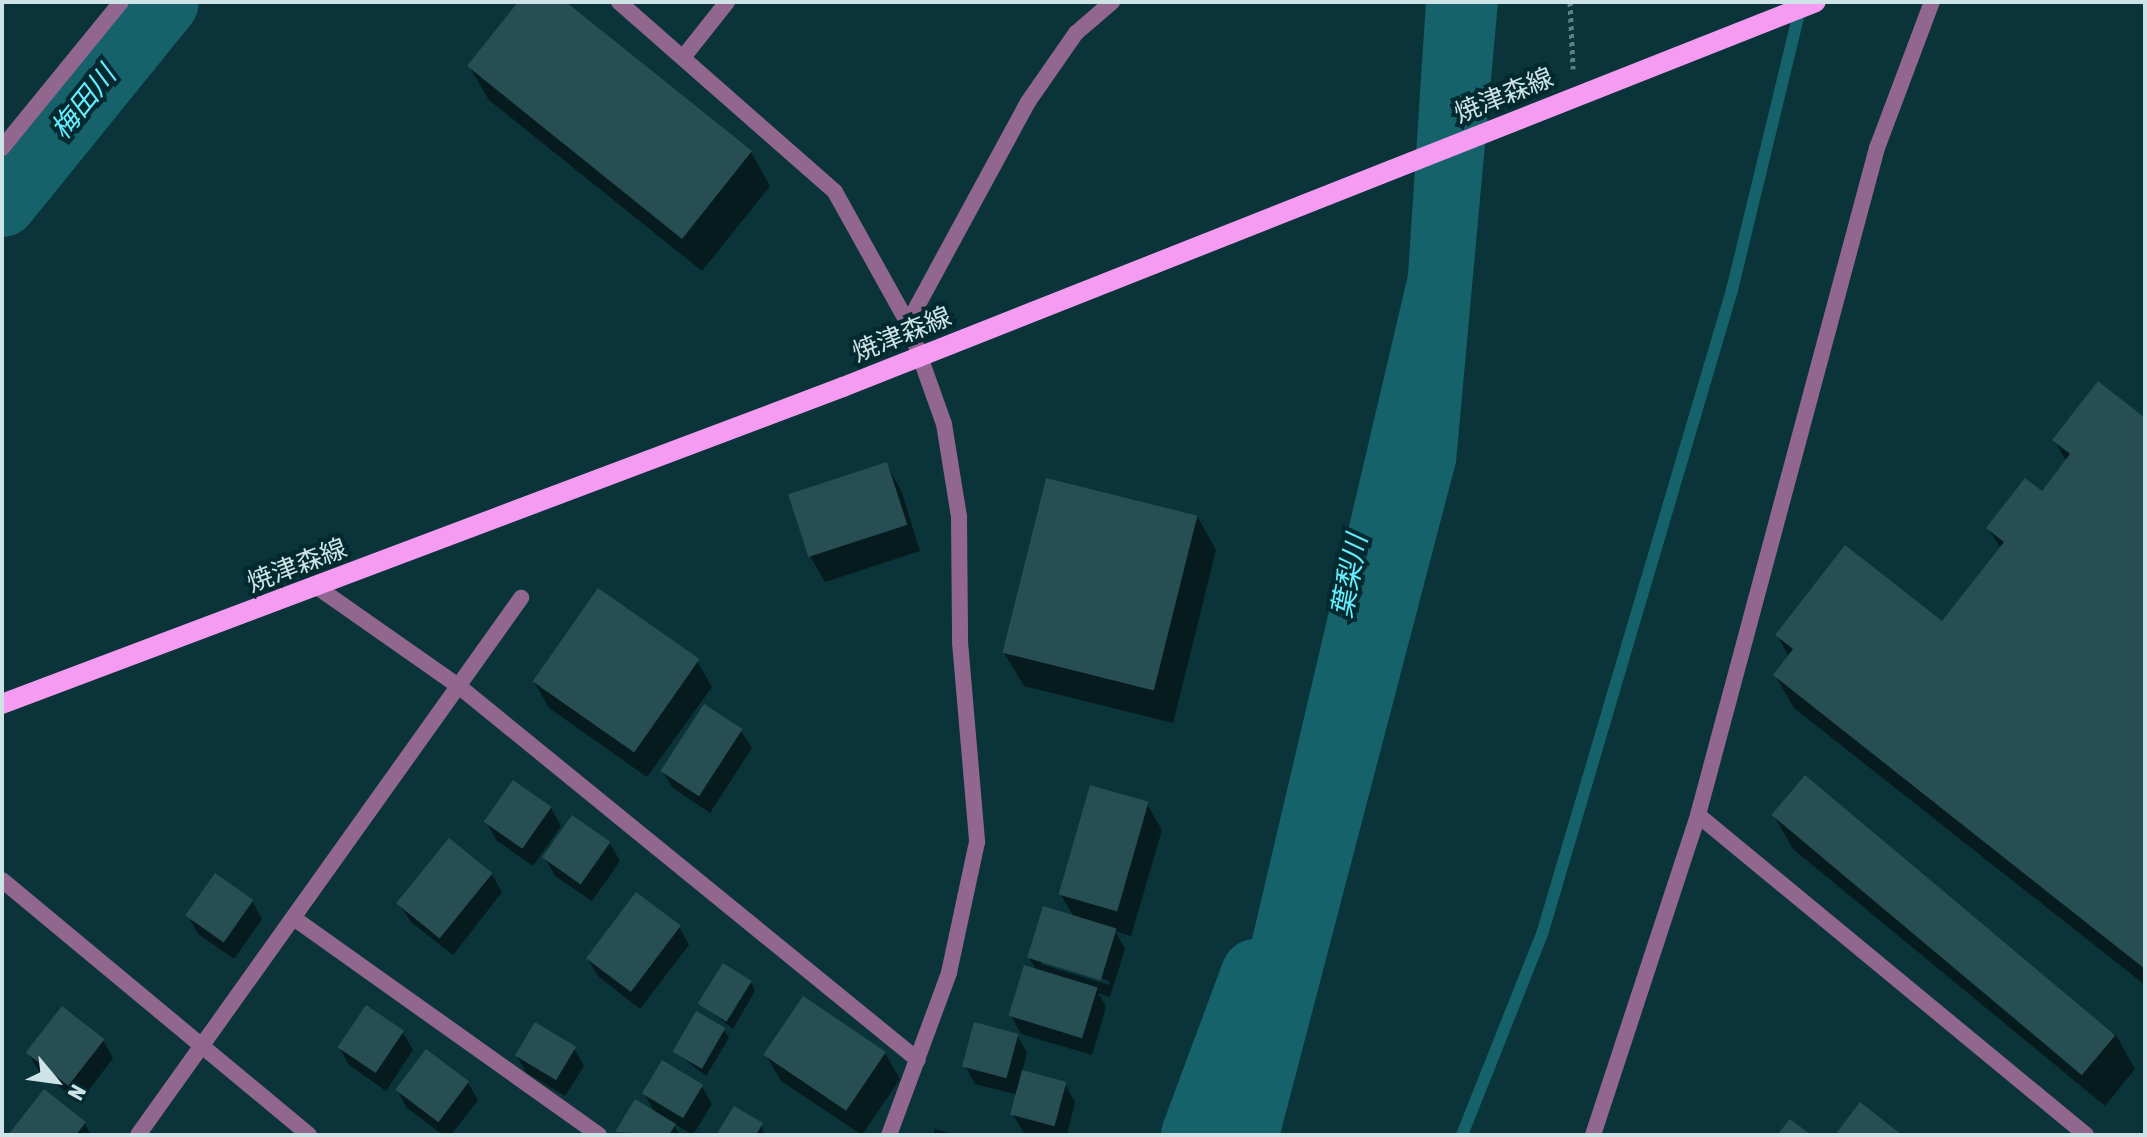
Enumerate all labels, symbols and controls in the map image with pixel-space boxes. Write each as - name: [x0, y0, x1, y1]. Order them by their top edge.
- water label: 梅田川: [44, 59, 122, 145]
- street label: 焼津森線: [1450, 62, 1558, 130]
- street label: 焼津森線: [848, 301, 956, 369]
- water label: 葉梨川: [1324, 532, 1374, 620]
- street label: 焼津森線: [243, 533, 351, 599]
- north arrow: [16, 1041, 96, 1121]
- text: N: [62, 1081, 92, 1105]

